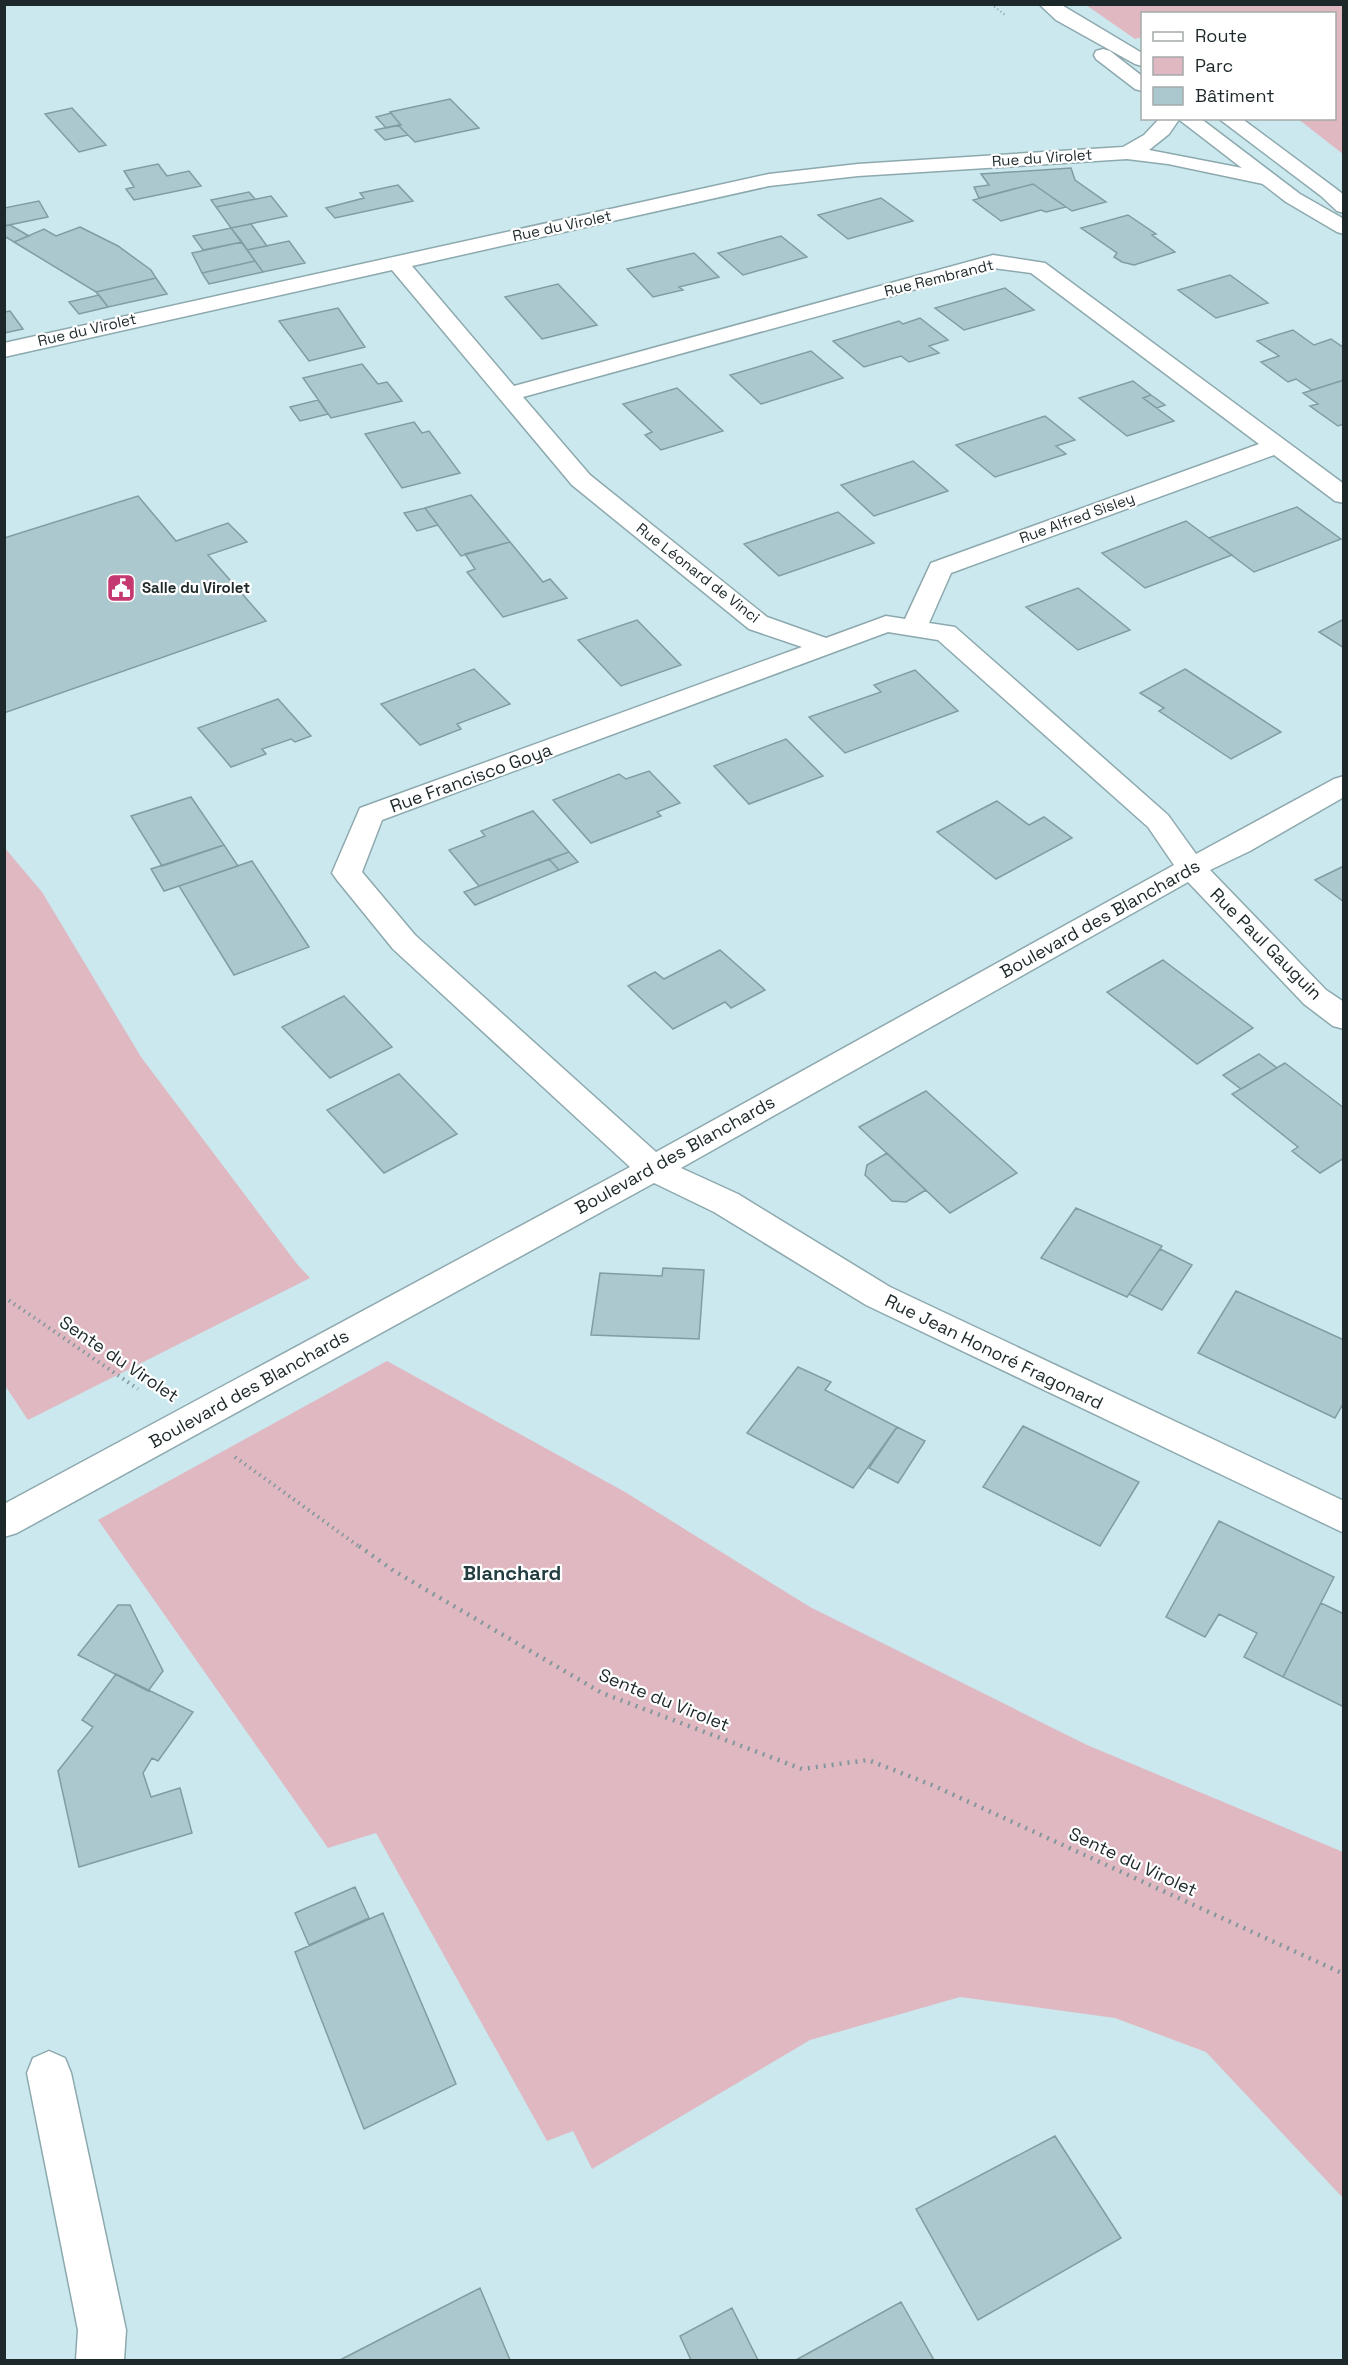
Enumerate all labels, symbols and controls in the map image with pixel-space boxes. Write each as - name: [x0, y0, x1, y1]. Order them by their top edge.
- legend: [1141, 12, 1336, 120]
- text: Route: [1195, 24, 1247, 47]
- text: Parc: [1195, 54, 1233, 77]
- text: Bâtiment: [1195, 84, 1275, 107]
- street label: Rue du Virolet: [991, 145, 1093, 170]
- street label: Rue du Virolet: [511, 206, 613, 245]
- street label: Rue Rembrandt: [882, 255, 996, 300]
- street label: Rue du Virolet: [36, 309, 138, 350]
- street label: Rue Alfred Sisley: [1017, 488, 1137, 547]
- street label: Rue Léonard de Vinci: [633, 519, 764, 627]
- public building icon: Salle du Virolet: [105, 572, 137, 604]
- place label: Salle du Virolet: [142, 578, 250, 597]
- street label: Rue Francisco Goya: [387, 738, 555, 818]
- street label: Boulevard des Blanchards: [996, 854, 1204, 983]
- street label: Rue Paul Gauguin: [1205, 883, 1327, 1005]
- street label: Boulevard des Blanchards: [571, 1090, 779, 1219]
- street label: Rue Jean Honoré Fragonard: [881, 1289, 1107, 1414]
- street label: Sente du Virolet: [55, 1310, 183, 1407]
- street label: Boulevard des Blanchards: [145, 1324, 353, 1453]
- district label: Blanchard: [463, 1560, 561, 1586]
- street label: Sente du Virolet: [596, 1663, 733, 1736]
- street label: Sente du Virolet: [1065, 1822, 1201, 1901]

